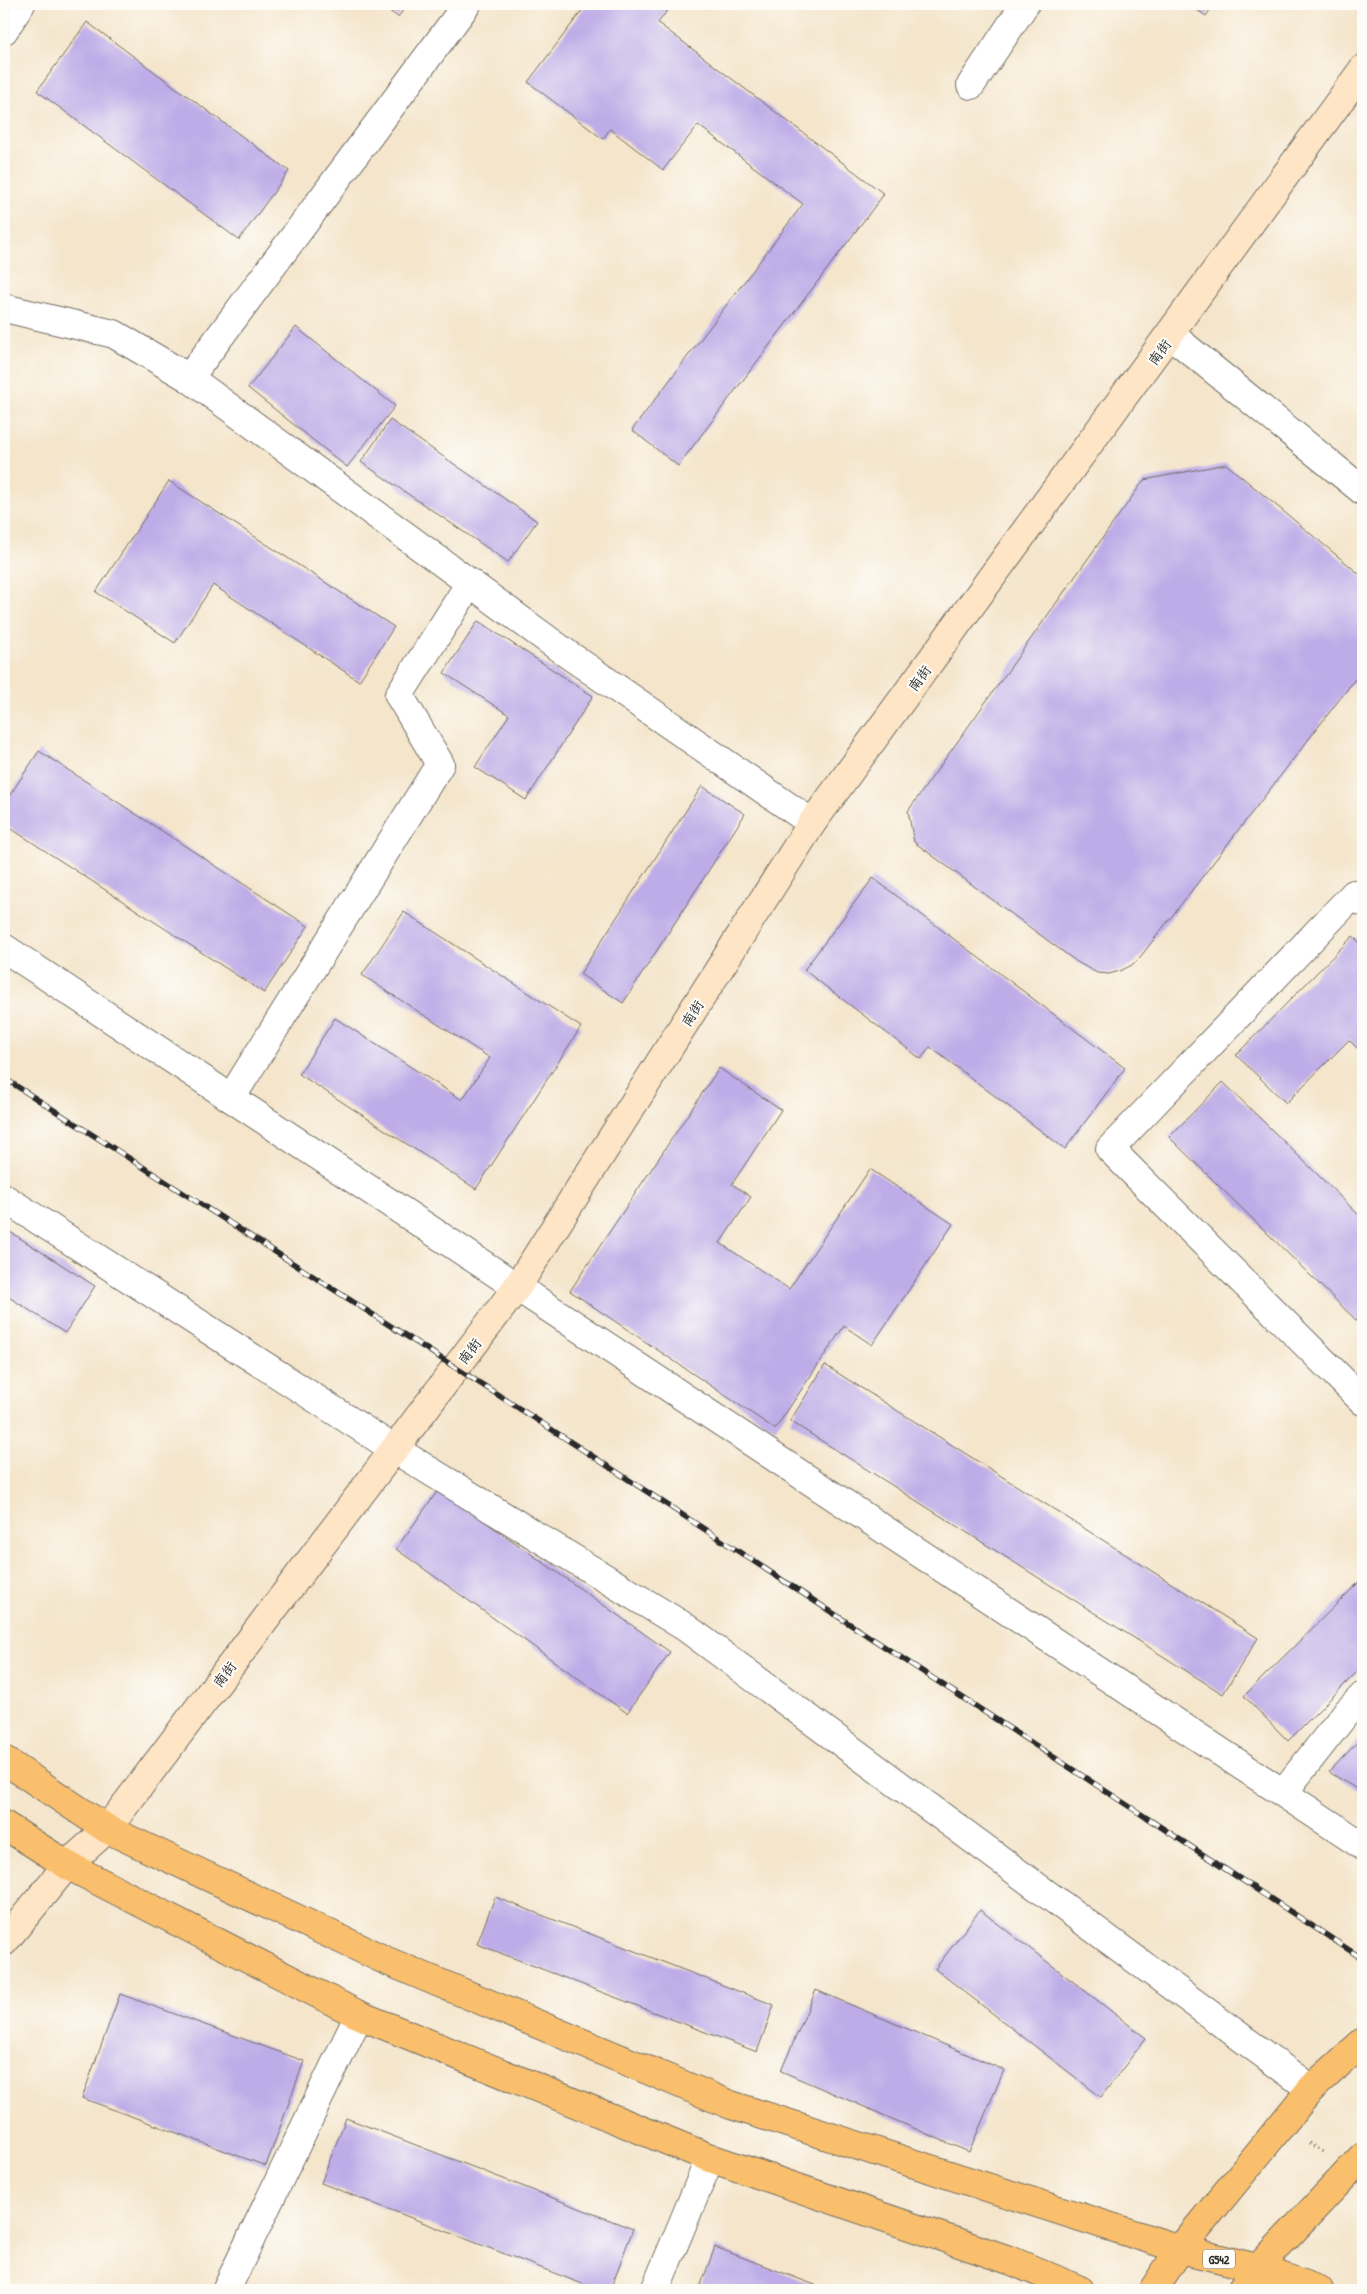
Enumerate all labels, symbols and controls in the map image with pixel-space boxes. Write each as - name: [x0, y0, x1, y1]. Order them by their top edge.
- street label: 南街: [1143, 335, 1175, 369]
- street label: 南街: [903, 661, 935, 695]
- street label: 南街: [676, 996, 708, 1030]
- street label: 南街: [453, 1334, 485, 1368]
- street label: 南街: [208, 1657, 240, 1691]
- road number: G542: [1203, 2250, 1235, 2268]

